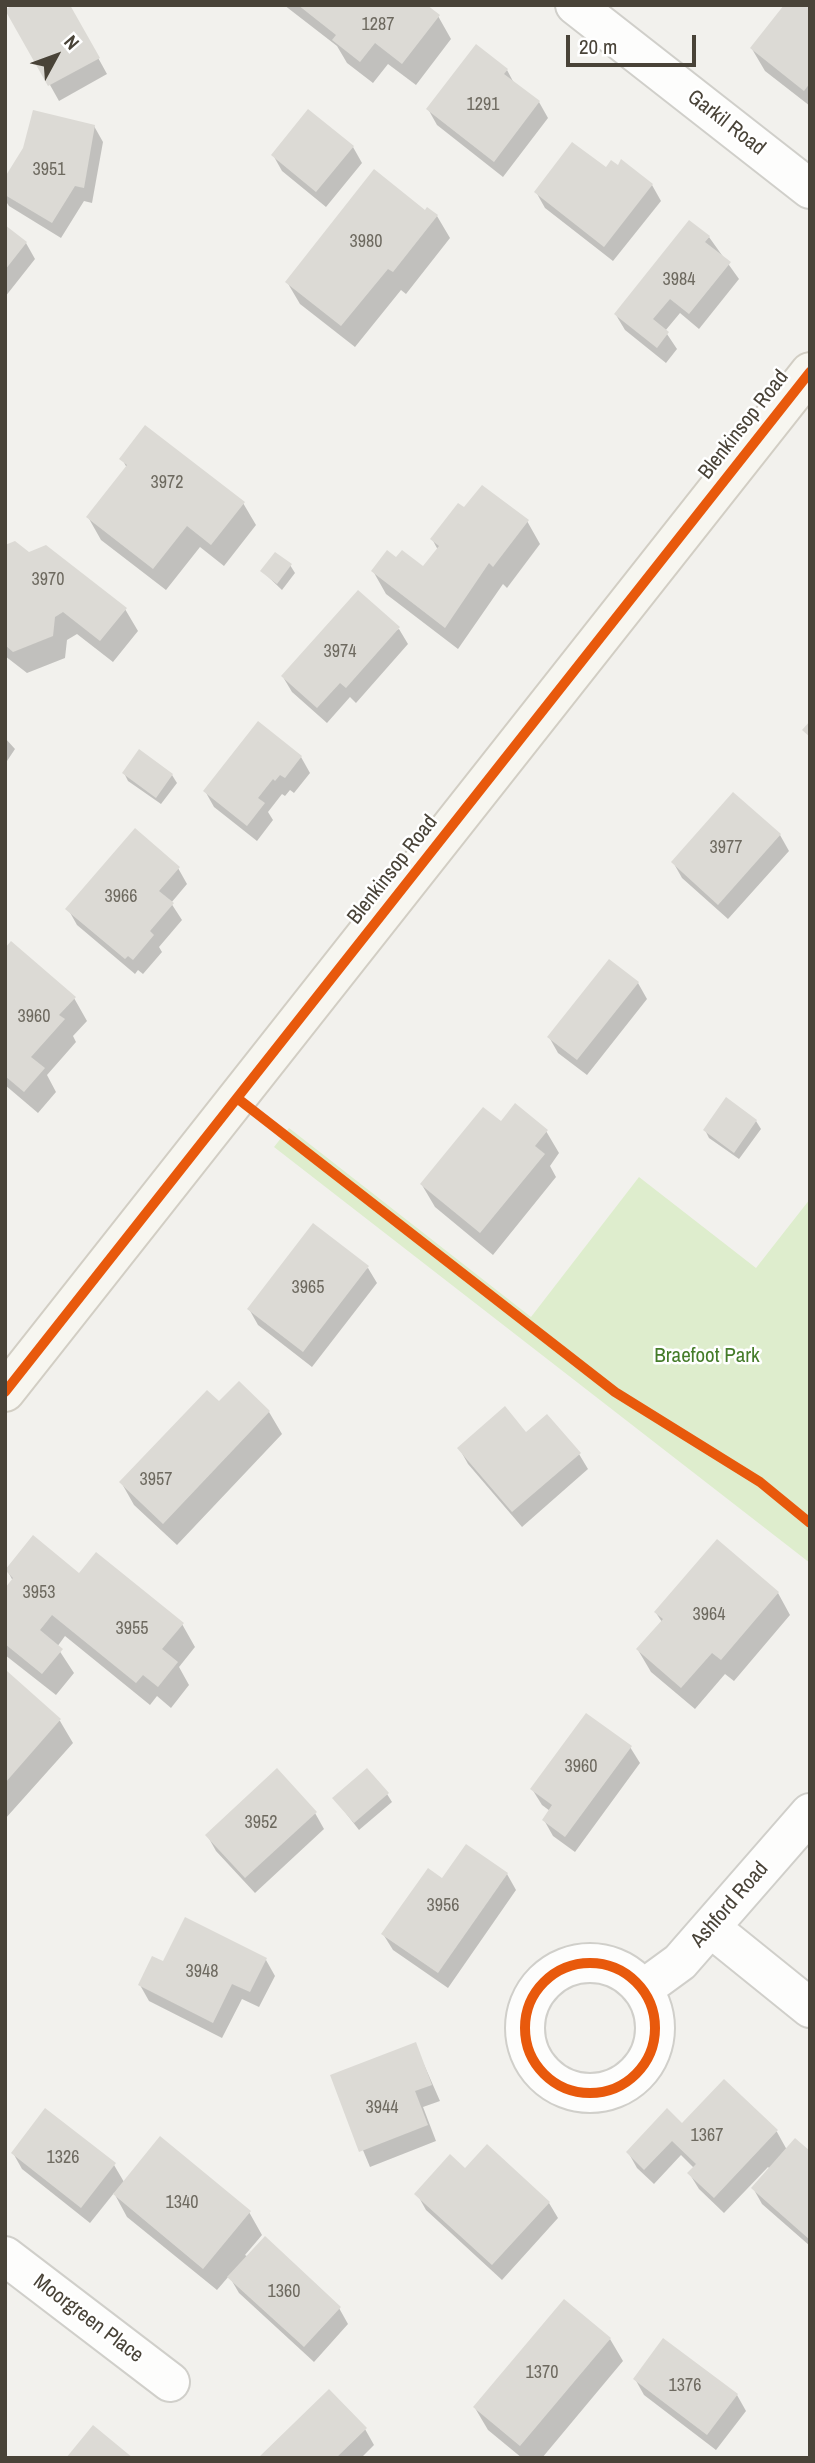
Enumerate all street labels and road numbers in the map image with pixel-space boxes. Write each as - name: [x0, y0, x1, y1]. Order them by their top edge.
- street label: Garkil Road: [682, 85, 770, 161]
- street label: Blenkinsop Road: [694, 366, 794, 484]
- street label: Blenkinsop Road: [343, 811, 443, 929]
- street label: Ashford Road: [686, 1857, 774, 1953]
- street label: Moorgreen Place: [28, 2269, 148, 2369]

